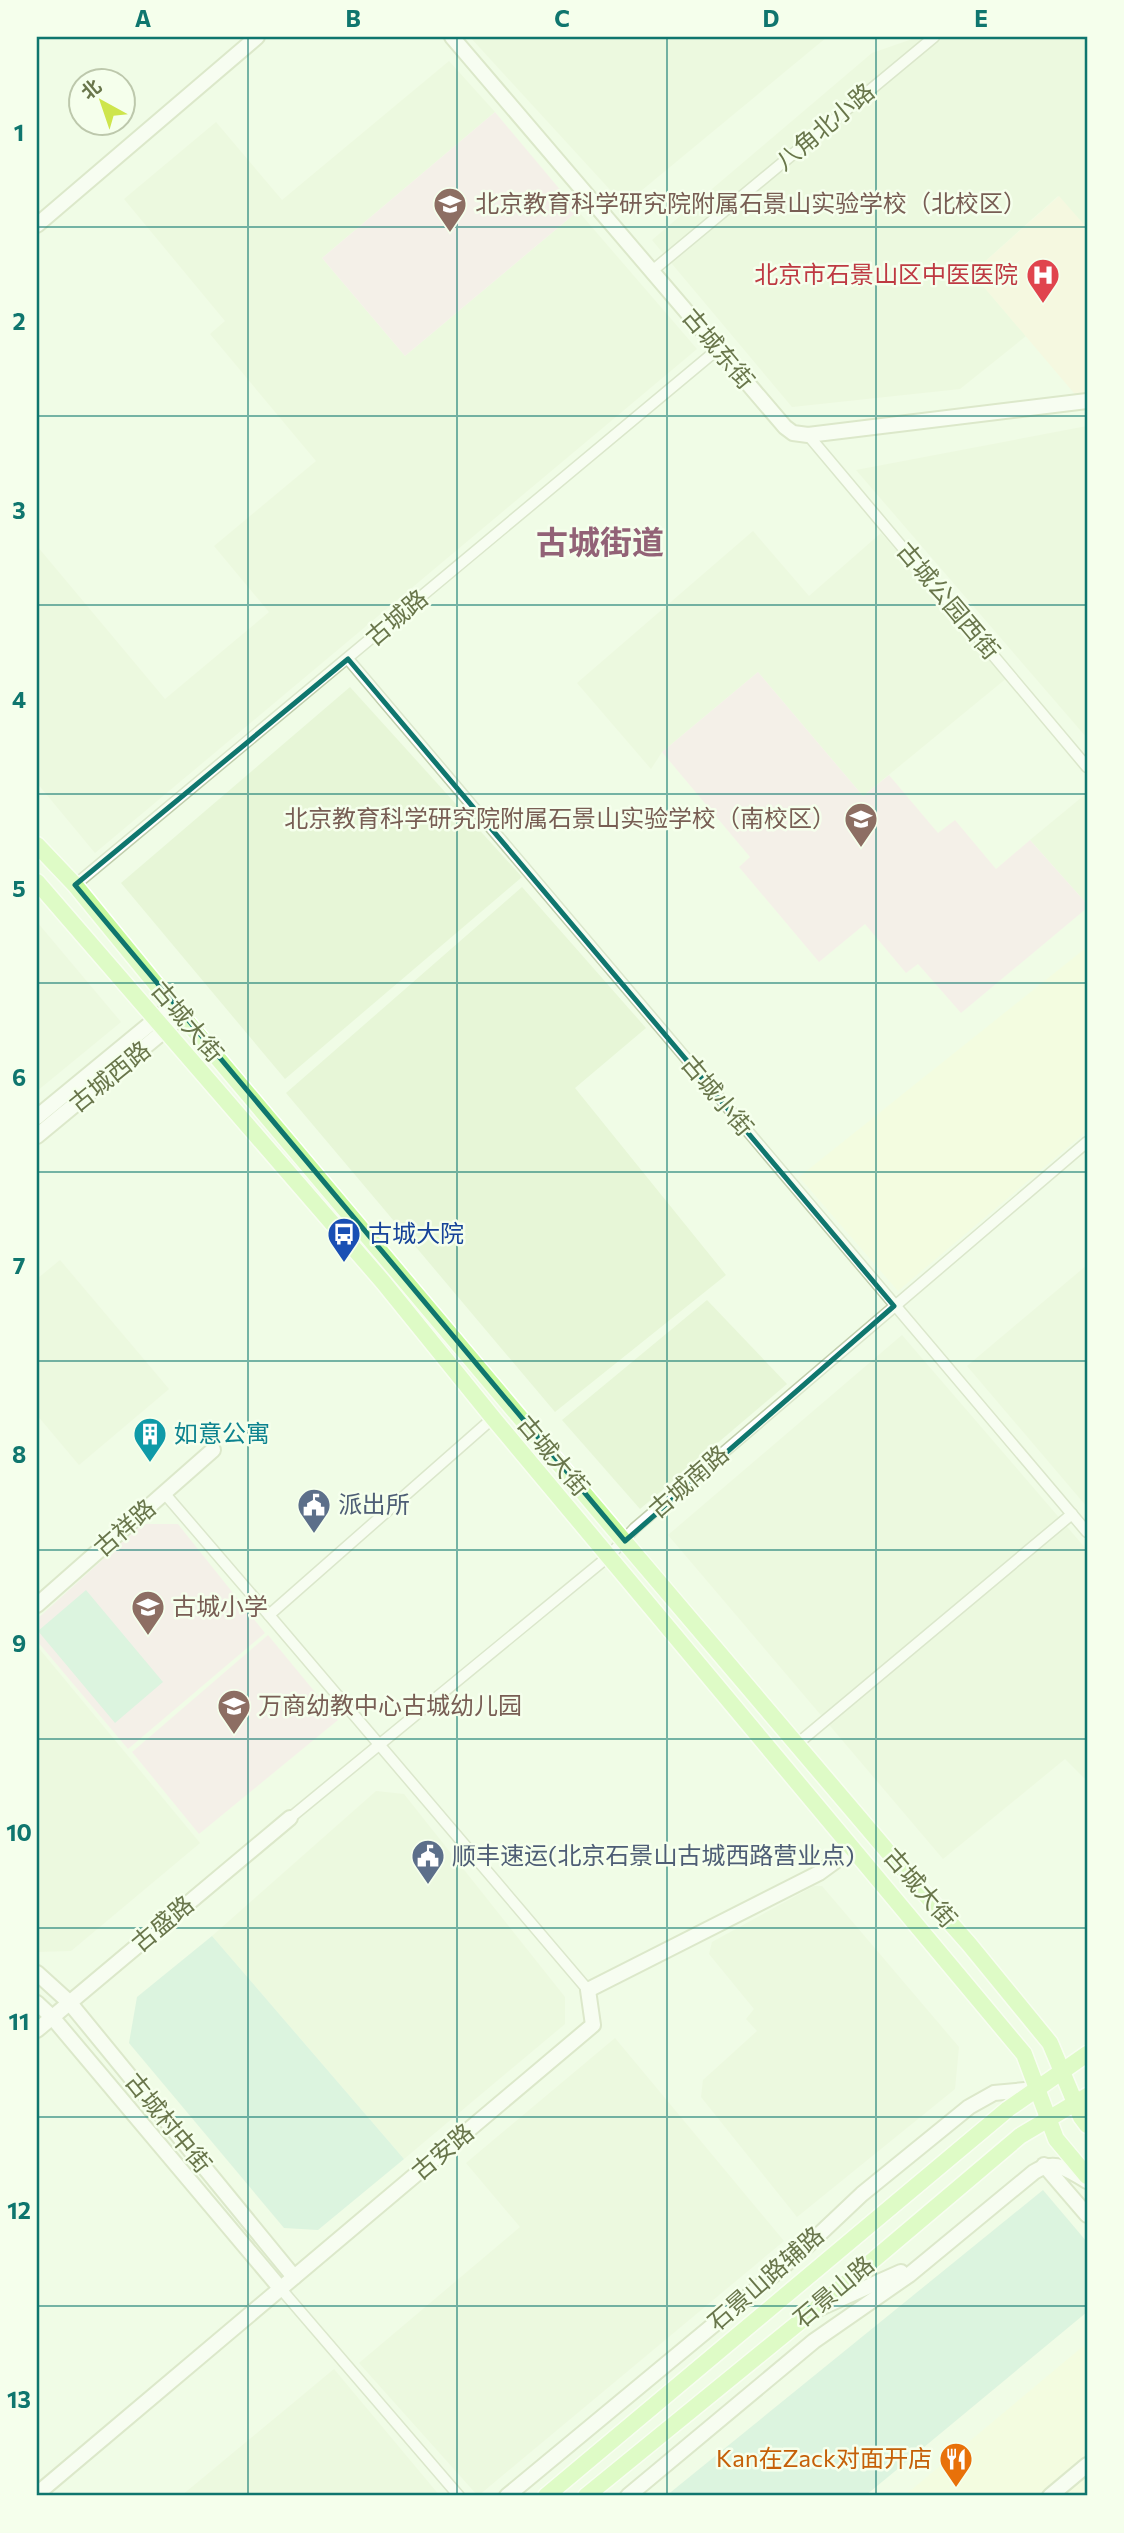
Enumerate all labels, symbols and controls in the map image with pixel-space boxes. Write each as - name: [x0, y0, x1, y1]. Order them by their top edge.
- text: A: [135, 4, 152, 32]
- text: B: [345, 4, 361, 32]
- text: C: [554, 4, 570, 32]
- text: D: [763, 4, 780, 32]
- text: E: [974, 4, 988, 32]
- north arrow: [66, 66, 136, 136]
- text: 北: [76, 74, 105, 104]
- street label: 八角北小路: [769, 76, 879, 176]
- text: 1: [14, 118, 24, 146]
- school or university icon: 北京教育科学研究院附属石景山实验学校（北校区）: [431, 185, 469, 234]
- place label: 北京教育科学研究院附属石景山实验学校（北校区）: [475, 188, 1027, 217]
- hospital icon: 北京市石景山区中医医院: [1024, 256, 1062, 305]
- place label: 北京市石景山区中医医院: [754, 259, 1018, 288]
- street label: 古城东街: [677, 302, 761, 394]
- text: 2: [12, 307, 26, 335]
- text: 3: [12, 496, 26, 524]
- district label: 古城街道: [536, 521, 664, 561]
- street label: 古城公园西街: [892, 536, 1007, 665]
- street label: 古城路: [359, 583, 433, 651]
- text: 4: [12, 685, 26, 713]
- school or university icon: 北京教育科学研究院附属石景山实验学校（南校区）: [842, 800, 880, 849]
- place label: 北京教育科学研究院附属石景山实验学校（南校区）: [284, 803, 836, 832]
- text: 5: [12, 874, 26, 902]
- street label: 古城大街: [146, 975, 230, 1067]
- street label: 古城西路: [63, 1034, 155, 1117]
- street label: 古城小街: [676, 1049, 760, 1141]
- text: 6: [12, 1063, 26, 1091]
- bus stop icon: 古城大院: [325, 1215, 363, 1264]
- place label: 古城大院: [368, 1218, 464, 1247]
- text: 7: [13, 1251, 25, 1279]
- street label: 古城大街: [512, 1409, 596, 1501]
- building icon: 如意公寓: [131, 1415, 169, 1464]
- place label: 如意公寓: [174, 1418, 270, 1447]
- street label: 古城南路: [642, 1438, 734, 1523]
- text: 8: [12, 1440, 26, 1468]
- public building icon: 派出所: [295, 1486, 333, 1535]
- place label: 派出所: [338, 1489, 410, 1518]
- street label: 古祥路: [87, 1492, 161, 1561]
- school or university icon: 古城小学: [129, 1588, 167, 1637]
- place label: 古城小学: [172, 1591, 268, 1620]
- text: 9: [12, 1629, 26, 1657]
- school or university icon: 万商幼教中心古城幼儿园: [215, 1687, 253, 1736]
- place label: 万商幼教中心古城幼儿园: [258, 1690, 522, 1719]
- text: 10: [6, 1818, 32, 1846]
- public building icon: 顺丰速运(北京石景山古城西路营业点): [409, 1837, 447, 1886]
- place label: 顺丰速运(北京石景山古城西路营业点): [452, 1840, 854, 1869]
- street label: 古城大街: [879, 1841, 964, 1933]
- street label: 古盛路: [125, 1889, 199, 1957]
- text: 11: [9, 2007, 29, 2035]
- street label: 古城村中街: [120, 2066, 218, 2178]
- street label: 古安路: [405, 2117, 479, 2185]
- text: 12: [7, 2196, 31, 2224]
- street label: 石景山路辅路: [701, 2220, 829, 2336]
- street label: 石景山路: [787, 2249, 879, 2333]
- text: 13: [7, 2385, 31, 2413]
- restaurant icon: Kan在Zack对面开店: [937, 2440, 975, 2489]
- place label: Kan在Zack对面开店: [716, 2443, 932, 2472]

